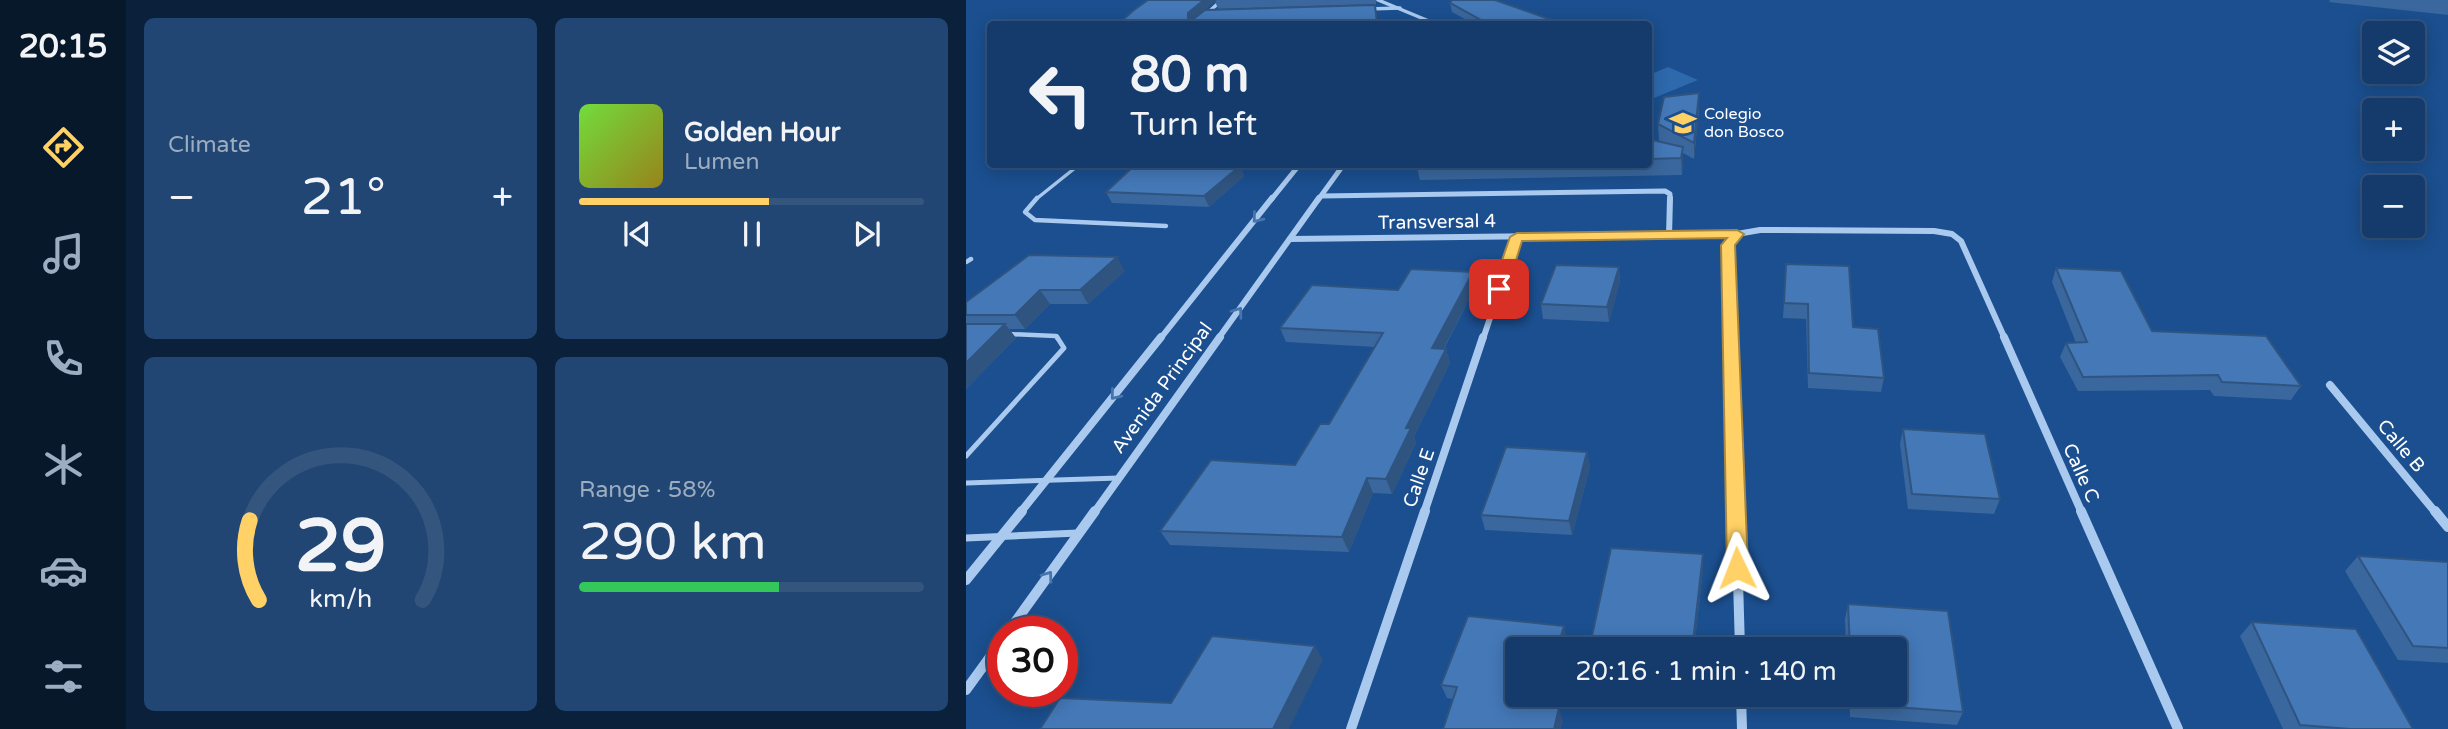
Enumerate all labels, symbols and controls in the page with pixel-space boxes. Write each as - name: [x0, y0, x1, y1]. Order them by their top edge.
- map controls: [2362, 21, 2425, 238]
- button: layers: [2362, 21, 2425, 84]
- text: 20:15: [19, 28, 107, 66]
- text: 80 m: [1130, 46, 1249, 105]
- icon: left: [1015, 49, 1106, 140]
- button: +: [2362, 98, 2425, 161]
- place label: Colegio don Bosco: [1704, 104, 1784, 142]
- text: Turn left: [1130, 106, 1257, 144]
- school or university icon: Colegio don Bosco: [1668, 108, 1698, 138]
- text: Golden Hour: [684, 117, 841, 148]
- icon: directions: [39, 123, 88, 172]
- text: Climate: [168, 131, 251, 159]
- text: Lumen: [684, 148, 759, 176]
- text: 21°: [301, 166, 386, 229]
- text: −: [168, 175, 195, 221]
- text: +: [492, 175, 513, 221]
- button: −: [2362, 175, 2425, 238]
- one-way arrow: [1253, 210, 1266, 222]
- street label: Transversal 4: [1378, 210, 1496, 234]
- icon: previous: [618, 215, 656, 253]
- icon: pause: [733, 215, 771, 253]
- icon: next: [848, 215, 886, 253]
- icon: music: [39, 229, 88, 278]
- pin: [1469, 259, 1529, 319]
- icon: arrive: [1480, 270, 1518, 308]
- one-way arrow: [1230, 307, 1242, 320]
- street label: Avenida Principal: [1107, 318, 1217, 458]
- icon: phone: [39, 334, 88, 383]
- one-way arrow: [1110, 387, 1123, 399]
- street label: Calle B: [2373, 415, 2429, 477]
- icon: climate: [39, 440, 88, 489]
- street label: Calle C: [2058, 440, 2104, 506]
- street label: Calle E: [1399, 445, 1439, 511]
- text: Range · 58%: [579, 476, 715, 504]
- text: 29: [295, 503, 386, 591]
- text: 290 km: [579, 511, 767, 574]
- position arrow: [1700, 531, 1774, 605]
- icon: car: [39, 546, 88, 595]
- one-way arrow: [1040, 571, 1052, 584]
- text: km/h: [309, 584, 372, 614]
- speed limit sign: 30: [987, 616, 1078, 707]
- icon: filters: [39, 652, 88, 701]
- text: 20:16 · 1 min · 140 m: [1575, 656, 1837, 687]

